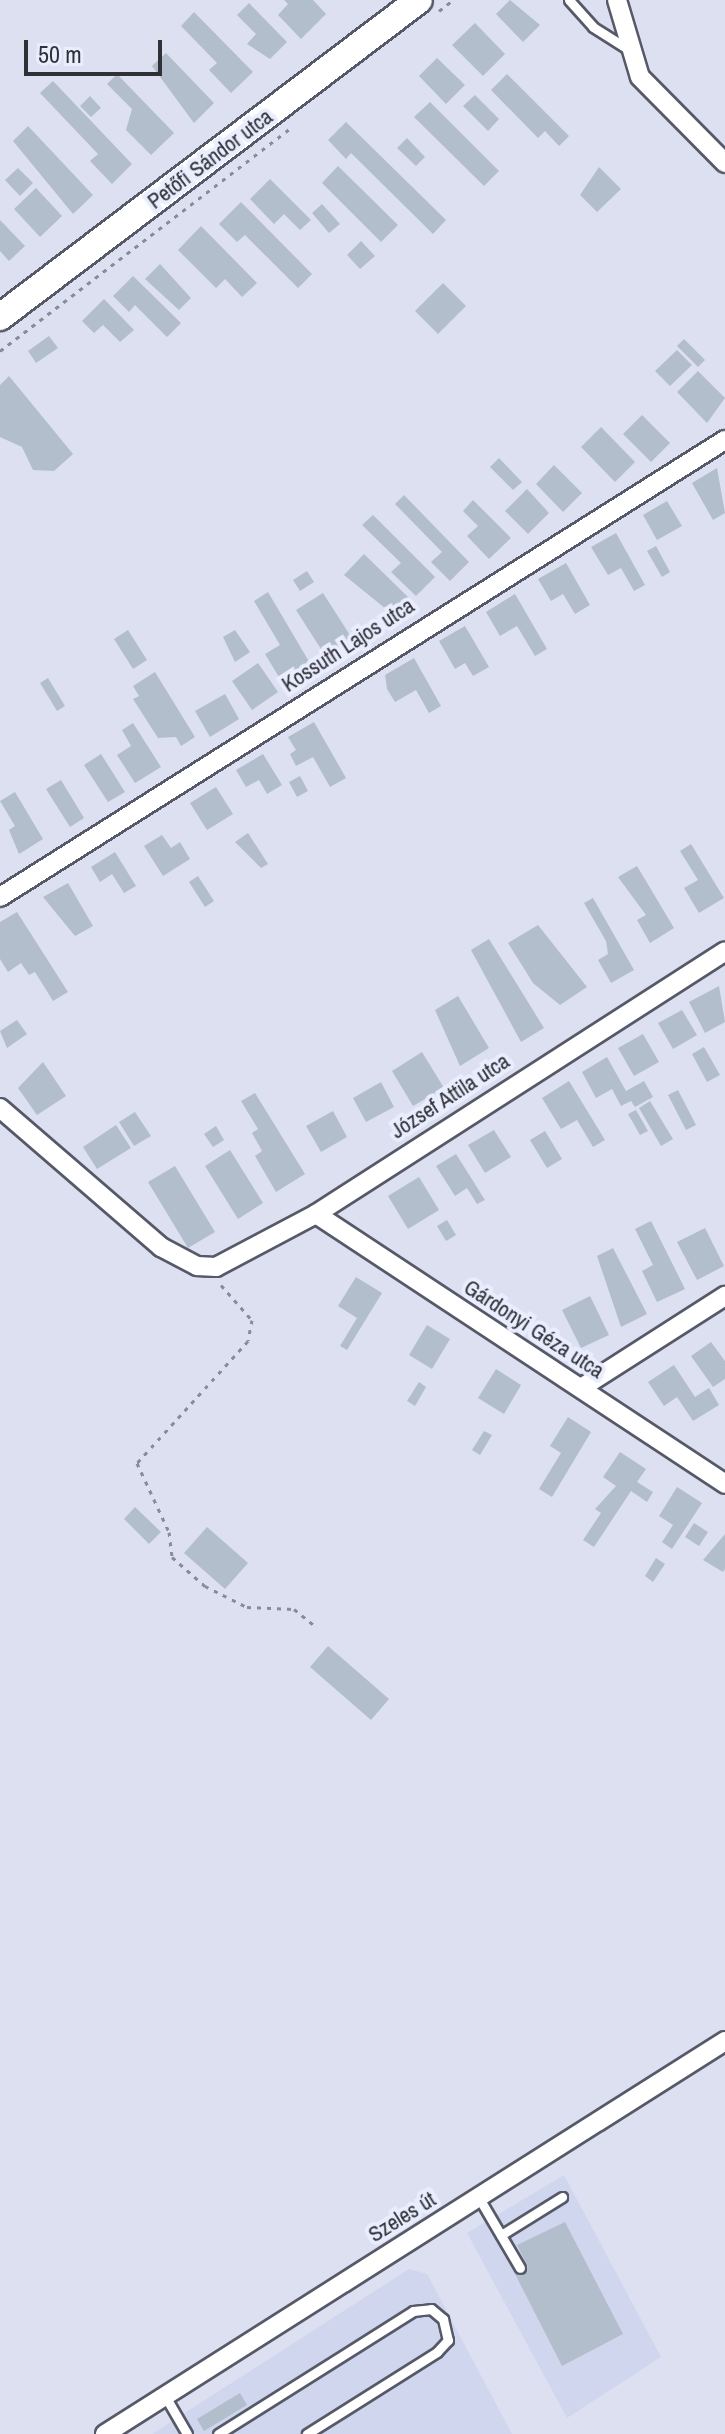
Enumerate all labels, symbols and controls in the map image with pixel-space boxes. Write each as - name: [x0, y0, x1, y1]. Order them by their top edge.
- scale bar: [28, 24, 166, 74]
- text: 50 m: [38, 38, 82, 70]
- street label: Petőfi Sándor utca: [142, 103, 278, 215]
- street label: Kossuth Lajos utca: [277, 592, 419, 698]
- street label: József Attila utca: [385, 1048, 515, 1144]
- street label: Gárdonyi Géza utca: [459, 1274, 609, 1384]
- street label: Szeles út: [364, 2186, 440, 2248]

